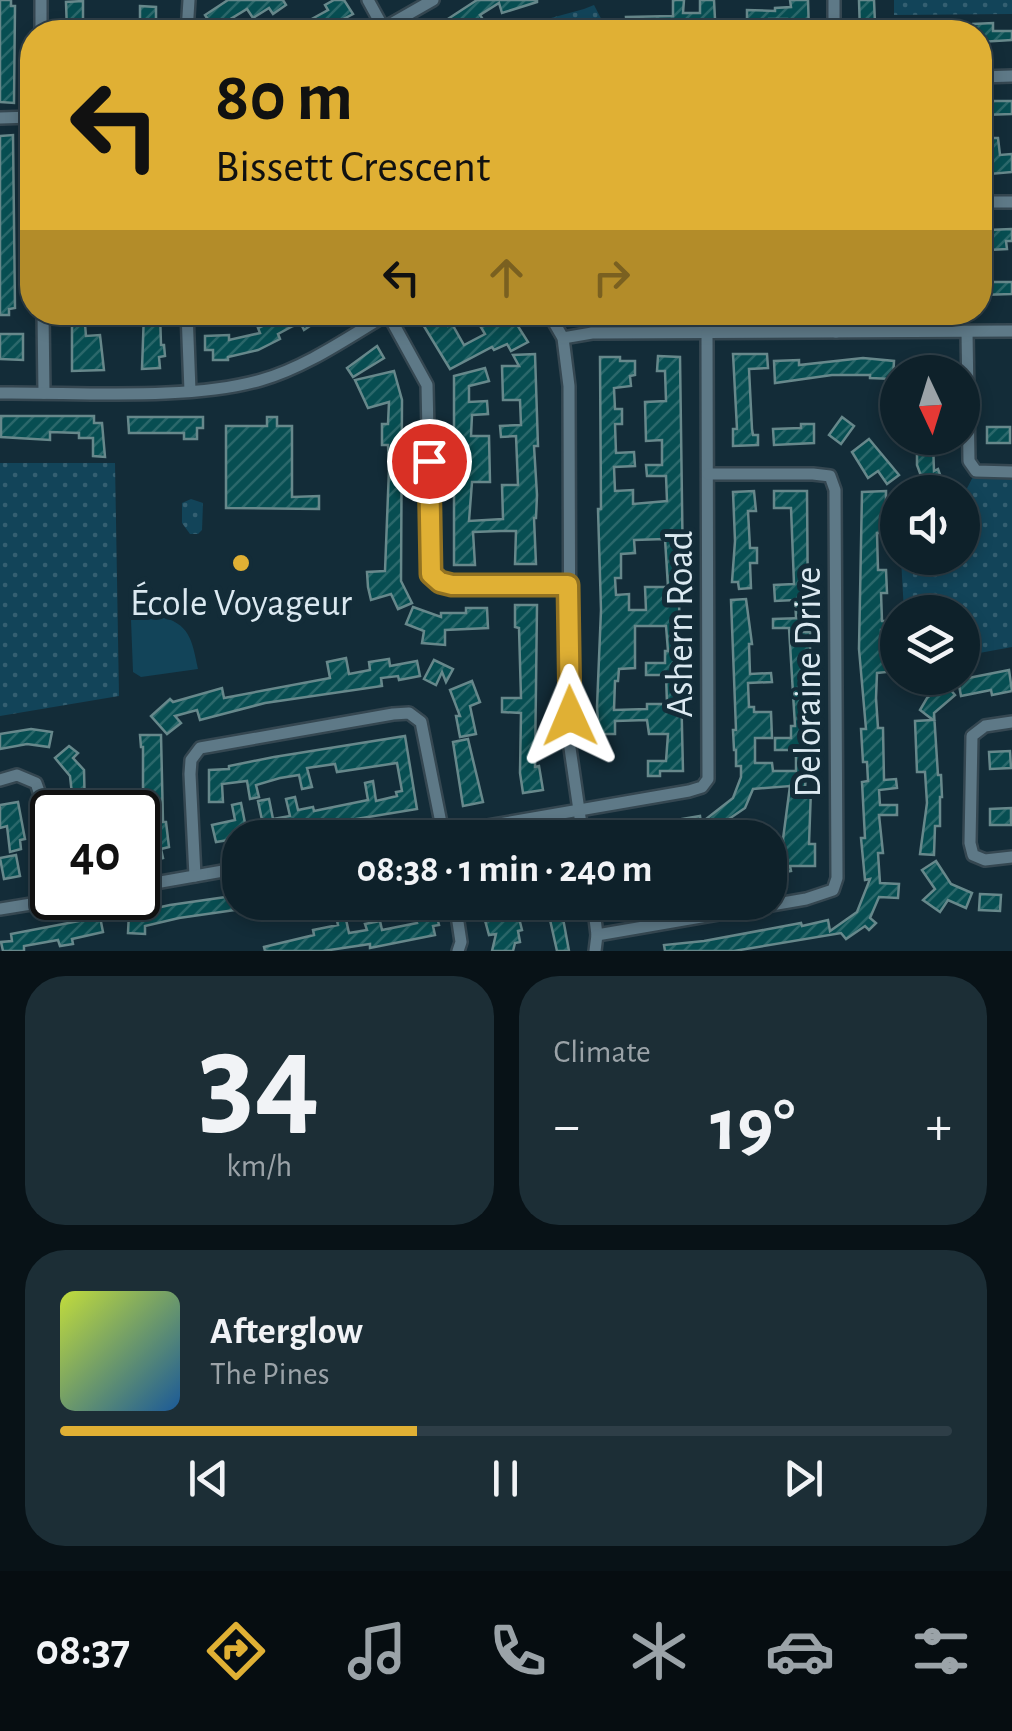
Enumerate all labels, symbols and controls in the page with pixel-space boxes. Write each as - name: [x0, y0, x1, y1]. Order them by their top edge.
- icon: left: [50, 60, 180, 190]
- text: 80 m: [215, 63, 353, 133]
- text: Bissett Crescent: [215, 145, 490, 190]
- icon: left: [374, 250, 429, 305]
- icon: ahead: [479, 250, 534, 305]
- icon: right: [584, 250, 639, 305]
- north arrow: [880, 355, 980, 455]
- map controls: [880, 355, 980, 695]
- pin: [387, 419, 472, 504]
- icon: arrive: [402, 434, 457, 489]
- button: sound: [880, 475, 980, 575]
- street label: Ashern Road: [662, 530, 700, 718]
- marker: École Voyageur: [230, 552, 252, 574]
- street label: Deloraine Drive: [790, 567, 828, 797]
- place label: École Voyageur: [130, 581, 353, 623]
- button: layers: [880, 595, 980, 695]
- position arrow: [518, 664, 622, 768]
- speed limit sign: 40: [30, 790, 160, 920]
- text: 08:38 · 1 min · 240 m: [356, 851, 653, 889]
- text: 34: [199, 1017, 320, 1147]
- text: Climate: [554, 1036, 651, 1068]
- text: 19°: [710, 1089, 795, 1164]
- text: −: [554, 1099, 580, 1154]
- text: +: [926, 1099, 952, 1154]
- text: km/h: [226, 1150, 292, 1182]
- text: Afterglow: [210, 1313, 363, 1351]
- text: The Pines: [210, 1358, 330, 1390]
- icon: previous: [181, 1451, 236, 1506]
- icon: pause: [478, 1451, 533, 1506]
- icon: next: [776, 1451, 831, 1506]
- icon: directions: [201, 1616, 271, 1686]
- icon: music: [342, 1616, 412, 1686]
- icon: phone: [483, 1616, 553, 1686]
- icon: climate: [624, 1616, 694, 1686]
- icon: car: [765, 1616, 835, 1686]
- icon: filters: [906, 1616, 976, 1686]
- text: 08:37: [36, 1628, 130, 1673]

